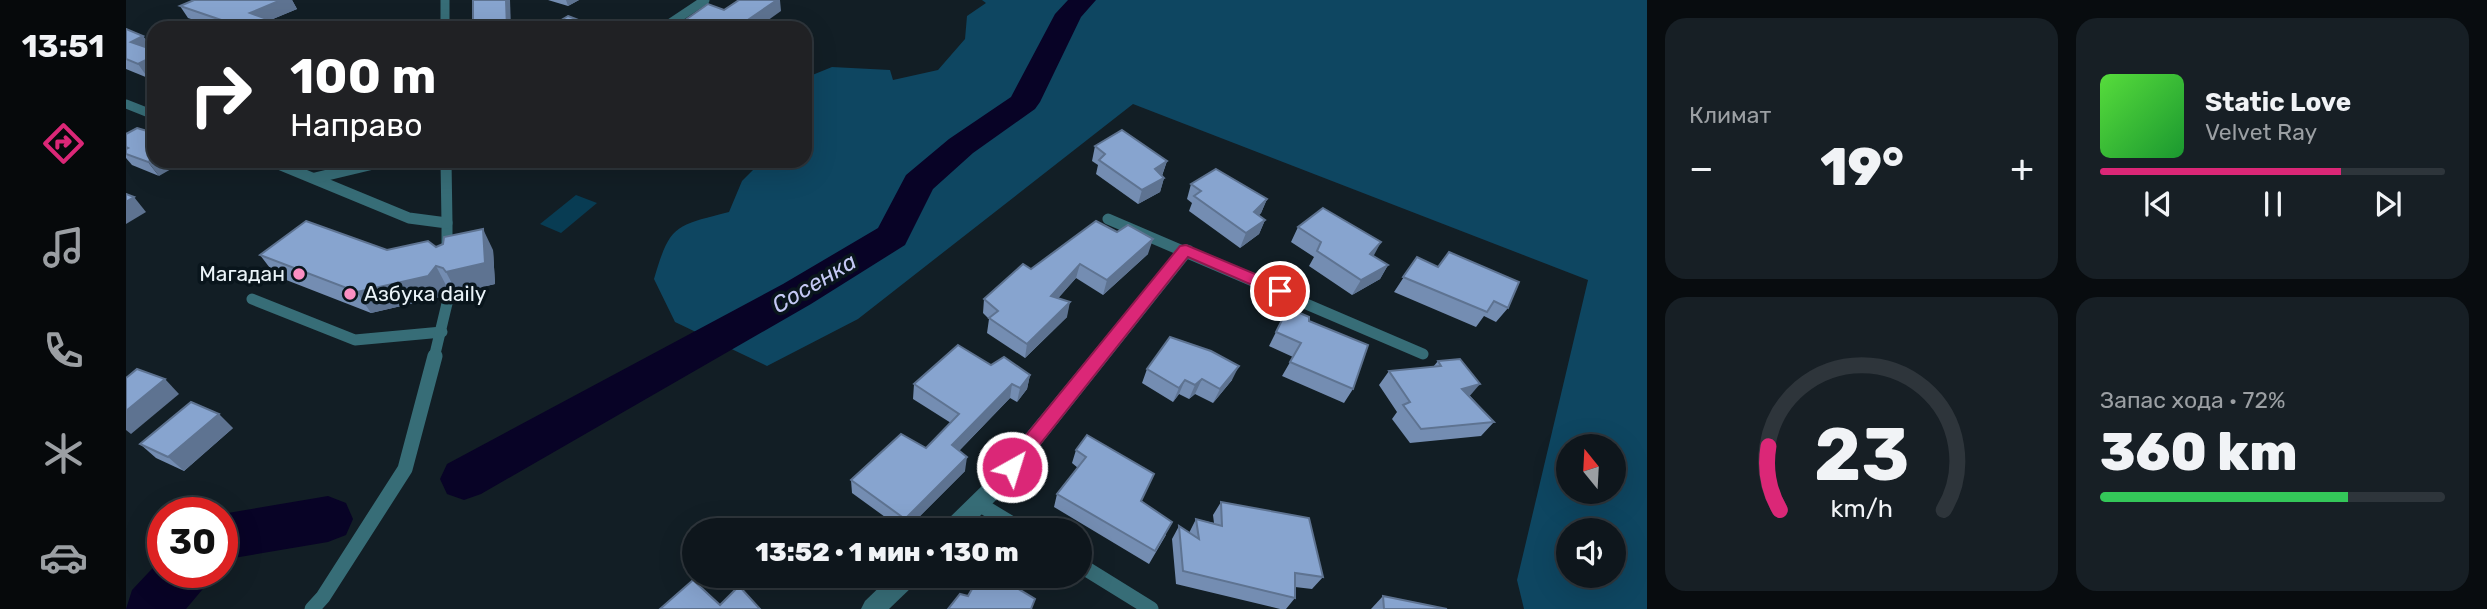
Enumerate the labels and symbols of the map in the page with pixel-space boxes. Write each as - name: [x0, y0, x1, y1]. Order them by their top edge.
- water label: Сосенка: [767, 247, 861, 319]
- place label: Магадан: [199, 261, 285, 286]
- pin: [1250, 261, 1310, 321]
- marker: Магадан: [291, 266, 307, 282]
- place label: Азбука daily: [364, 281, 487, 306]
- marker: Азбука daily: [342, 286, 358, 302]
- position arrow: [975, 430, 1049, 504]
- north arrow: [1556, 434, 1626, 504]
- speed limit sign: 30: [147, 497, 238, 588]

